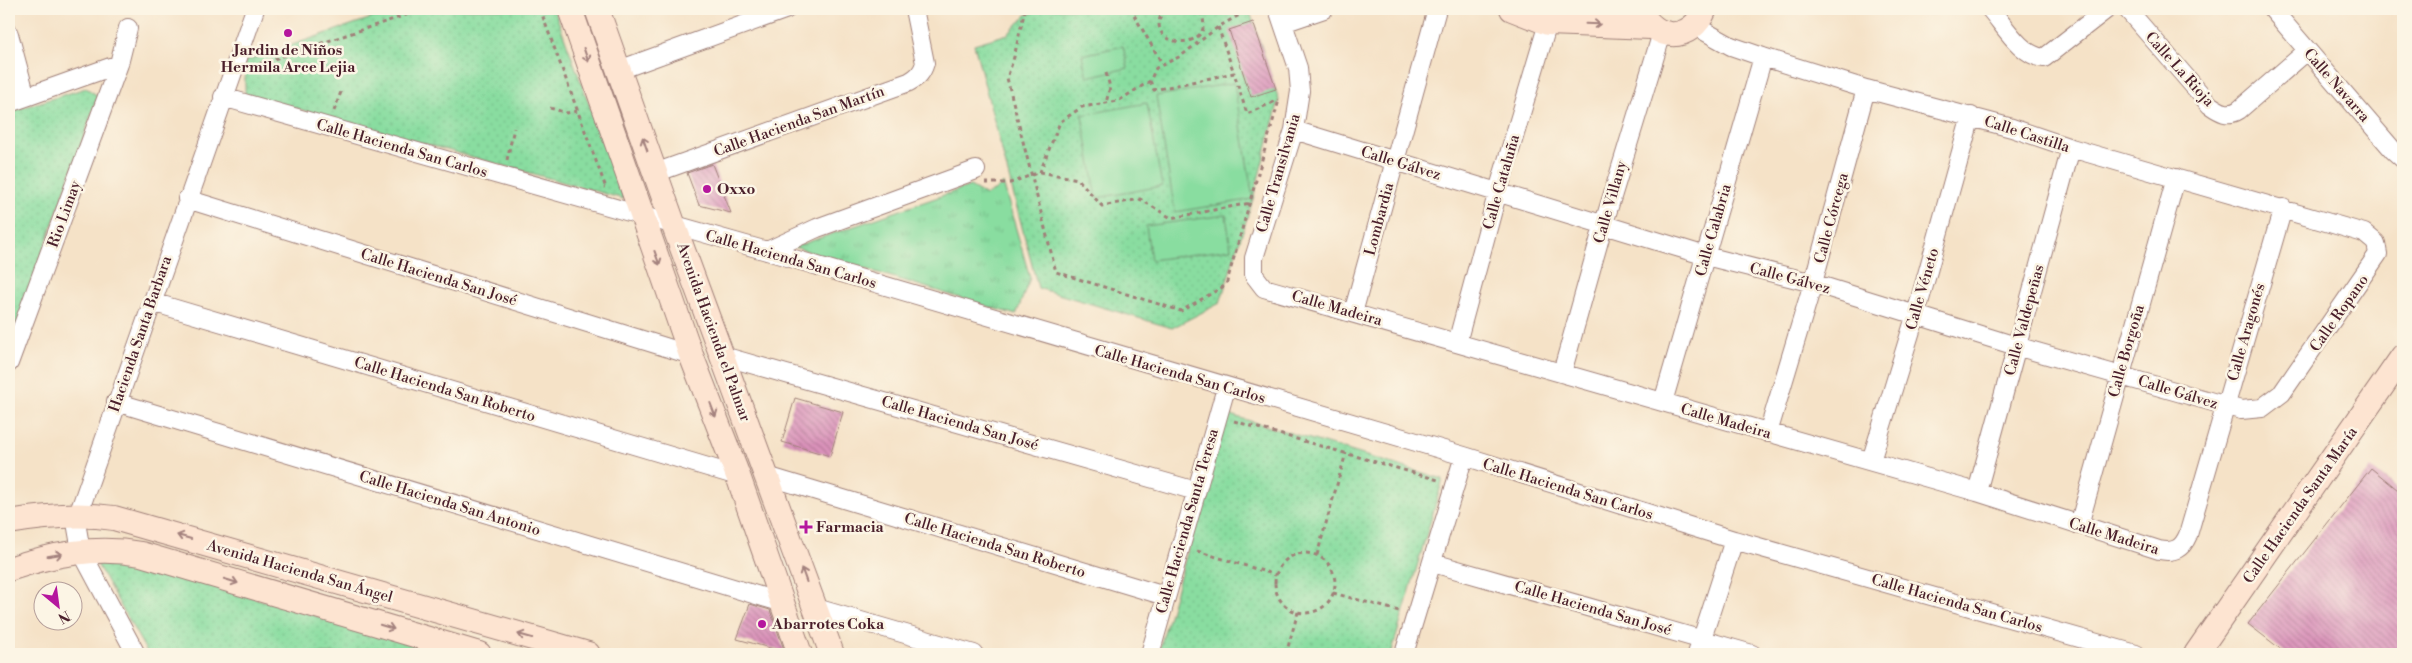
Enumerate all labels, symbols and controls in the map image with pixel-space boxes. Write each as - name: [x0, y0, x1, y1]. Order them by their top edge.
- one-way arrow: [1585, 20, 1601, 29]
- marker: Jardin de Niños Hermila Arce Lejia: [282, 27, 294, 39]
- street label: Calle La Rioja: [2141, 28, 2219, 111]
- place label: Jardin de Niños Hermila Arce Lejia: [221, 41, 356, 77]
- street label: Calle Navarra: [2299, 45, 2374, 126]
- one-way arrow: [582, 47, 591, 62]
- street label: Calle Hacienda San Martín: [711, 82, 887, 161]
- street label: Calle Transilvania: [1252, 111, 1305, 235]
- street label: Calle Castilla: [1982, 112, 2072, 157]
- street label: Calle Hacienda San Carlos: [314, 115, 490, 182]
- street label: Calle Cataluña: [1479, 132, 1524, 232]
- one-way arrow: [640, 136, 649, 152]
- street label: Calle Gálvez: [1359, 142, 1443, 185]
- street label: Calle Villany: [1590, 158, 1632, 246]
- street label: Calle Córcega: [1810, 170, 1853, 266]
- street label: Rio Limay: [44, 178, 86, 250]
- place label: Oxxo: [717, 180, 755, 199]
- street label: Lombardia: [1361, 180, 1398, 258]
- street label: Calle Calabria: [1691, 181, 1736, 279]
- marker: Oxxo: [701, 183, 713, 195]
- street label: Calle Hacienda San Carlos: [703, 226, 879, 293]
- street label: Avenida Hacienda el Palmar: [672, 239, 755, 425]
- street label: Calle Hacienda San José: [358, 245, 519, 310]
- street label: Calle Véneto: [1902, 246, 1943, 332]
- one-way arrow: [653, 250, 662, 265]
- street label: Hacienda Santa Barbara: [105, 253, 176, 415]
- street label: Calle Gálvez: [1747, 259, 1832, 298]
- street label: Calle Valdepeñas: [2001, 262, 2048, 378]
- street label: Calle Ropano: [2306, 271, 2373, 355]
- street label: Calle Aragonés: [2223, 281, 2270, 383]
- street label: Calle Madeira: [1289, 286, 1385, 331]
- street label: Calle Borgoña: [2104, 302, 2149, 400]
- street label: Calle Hacienda San Carlos: [1092, 341, 1268, 408]
- street label: Calle Hacienda San Roberto: [352, 353, 538, 426]
- street label: Calle Gálvez: [2136, 371, 2220, 414]
- street label: Calle Hacienda San José: [879, 392, 1041, 455]
- street label: Calle Madeira: [1678, 399, 1774, 444]
- one-way arrow: [709, 402, 718, 418]
- street label: Calle Hacienda Santa María: [2239, 423, 2362, 587]
- street label: Calle Hacienda Santa Teresa: [1152, 426, 1223, 616]
- street label: Calle Hacienda San Carlos: [1480, 455, 1655, 524]
- street label: Calle Hacienda San Antonio: [357, 467, 543, 540]
- street label: Calle Hacienda San Roberto: [902, 509, 1088, 582]
- street label: Calle Madeira: [2066, 514, 2162, 559]
- place label: Farmacia: [816, 518, 885, 537]
- marker: Farmacia: [800, 521, 812, 533]
- one-way arrow: [176, 532, 192, 541]
- street label: Avenida Hacienda San Ángel: [204, 535, 396, 607]
- one-way arrow: [47, 550, 63, 560]
- one-way arrow: [799, 568, 808, 584]
- street label: Calle Hacienda San Carlos: [1869, 570, 2045, 637]
- one-way arrow: [222, 576, 238, 586]
- street label: Calle Hacienda San José: [1512, 577, 1674, 640]
- north arrow: [32, 580, 82, 630]
- text: N: [55, 606, 73, 627]
- place label: Abarrotes Coka: [771, 615, 885, 634]
- marker: Abarrotes Coka: [756, 618, 768, 630]
- one-way arrow: [378, 623, 394, 633]
- one-way arrow: [517, 630, 533, 640]

